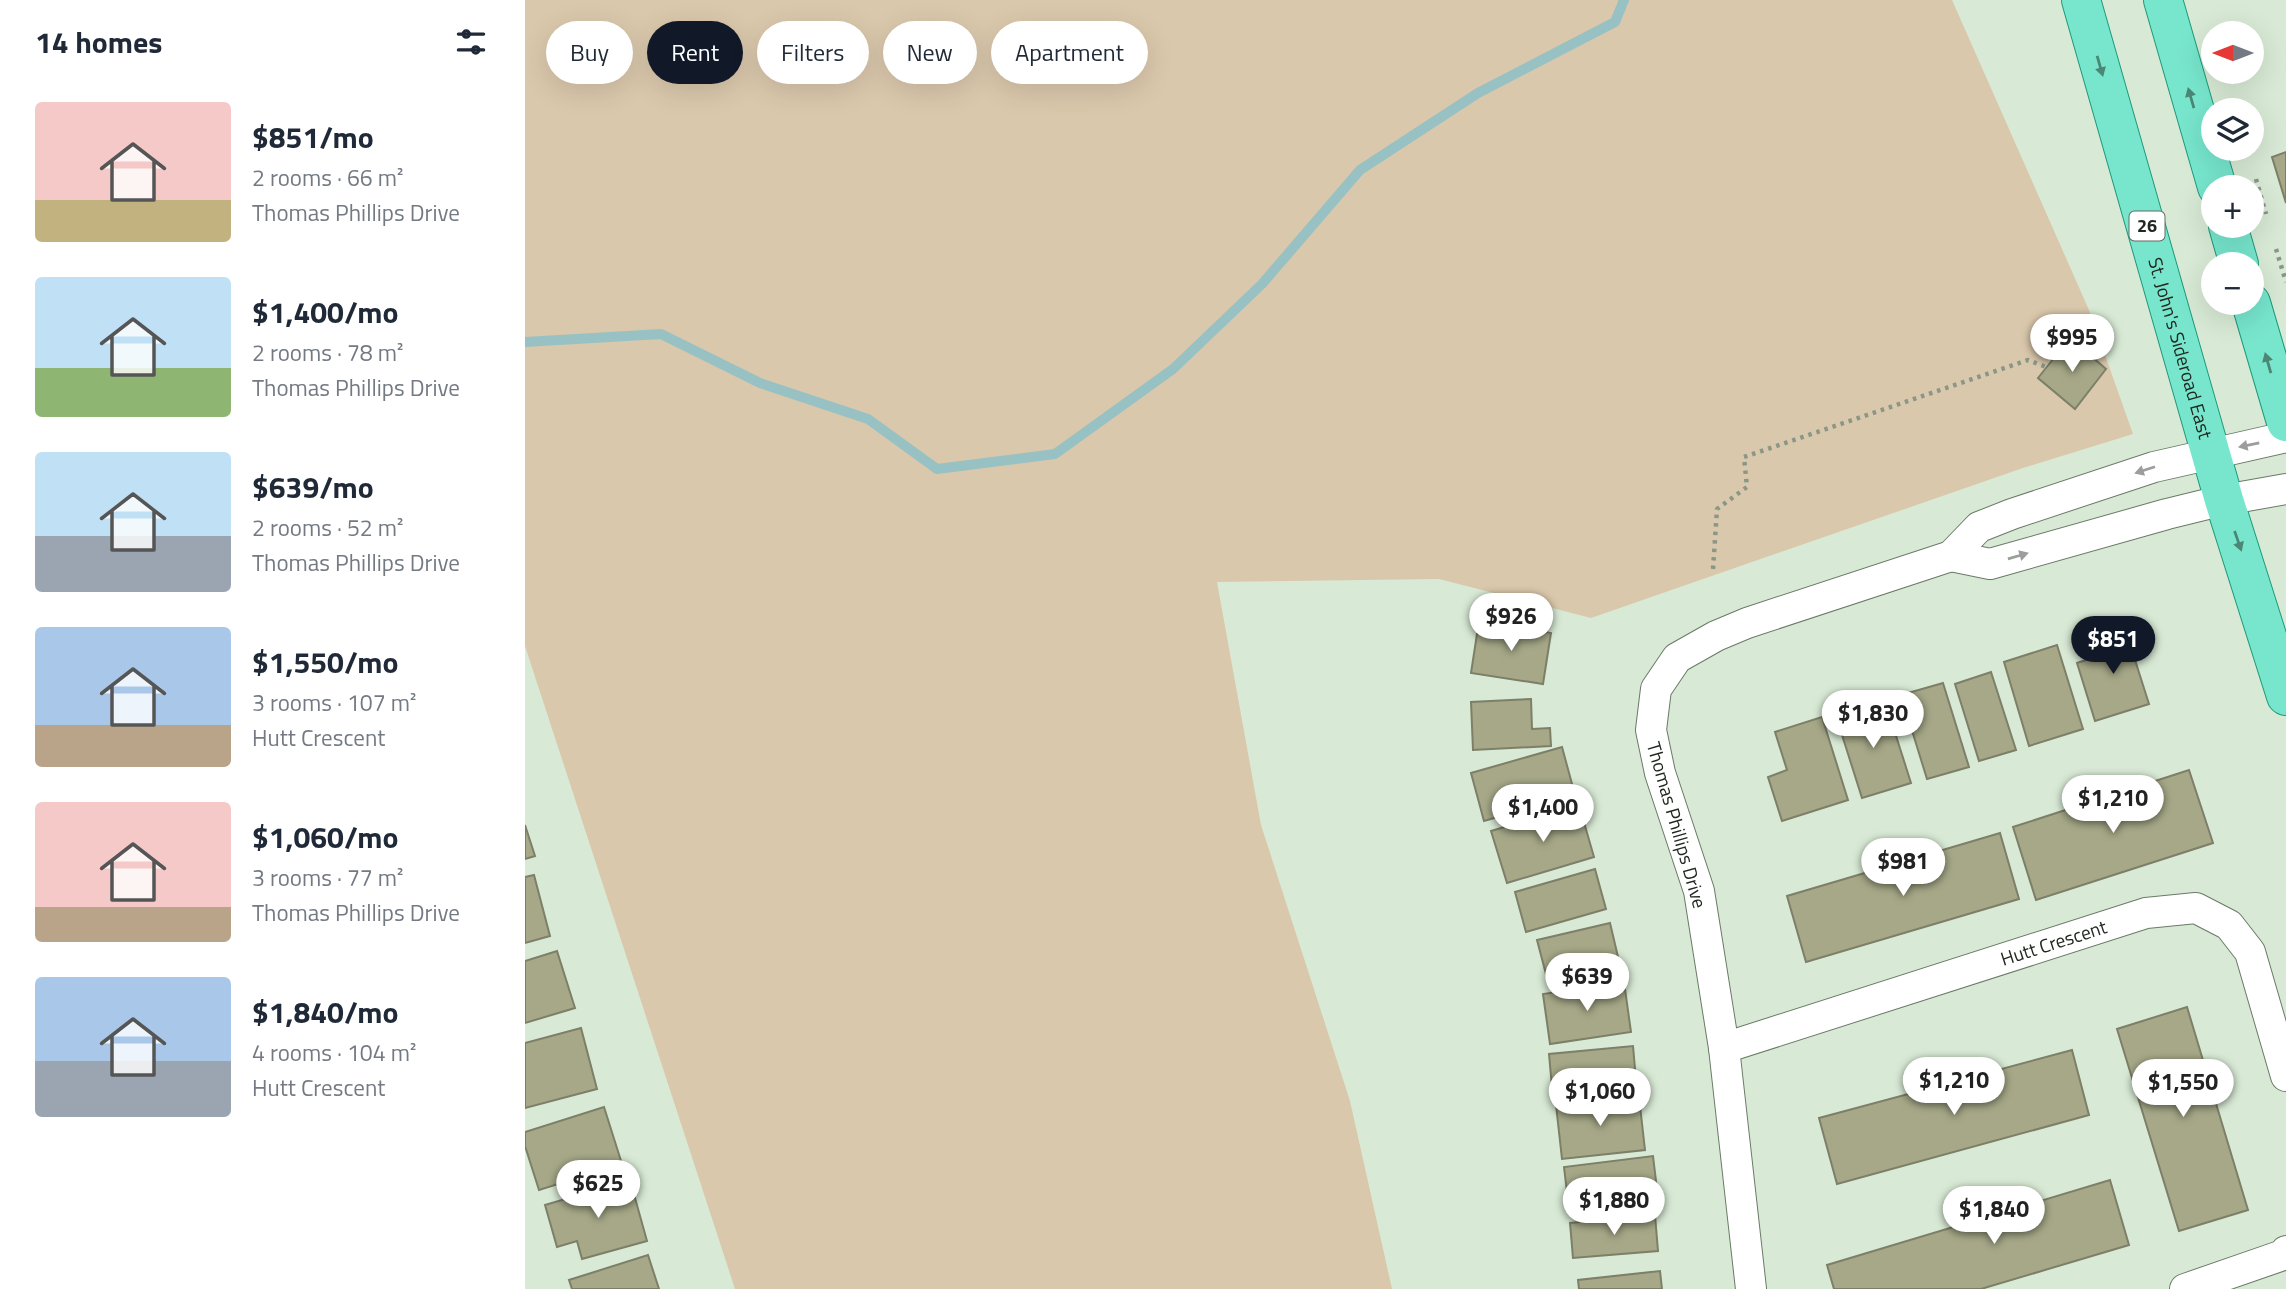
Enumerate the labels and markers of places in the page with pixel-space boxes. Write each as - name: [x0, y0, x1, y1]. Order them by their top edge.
- pin: $995: [2031, 314, 2113, 374]
- pin: $926: [1470, 594, 1552, 653]
- pin: $851: [2072, 616, 2154, 676]
- pin: $1,830: [1816, 690, 1930, 750]
- pin: $1,210: [2056, 776, 2170, 835]
- pin: $1,400: [1486, 784, 1600, 844]
- pin: $981: [1862, 838, 1944, 898]
- pin: $639: [1546, 954, 1628, 1013]
- pin: $1,210: [1897, 1058, 2011, 1117]
- pin: $1,550: [2126, 1060, 2240, 1119]
- pin: $1,060: [1543, 1068, 1657, 1128]
- pin: $625: [557, 1160, 639, 1220]
- pin: $1,880: [1557, 1178, 1671, 1237]
- pin: $1,840: [1937, 1186, 2051, 1246]

